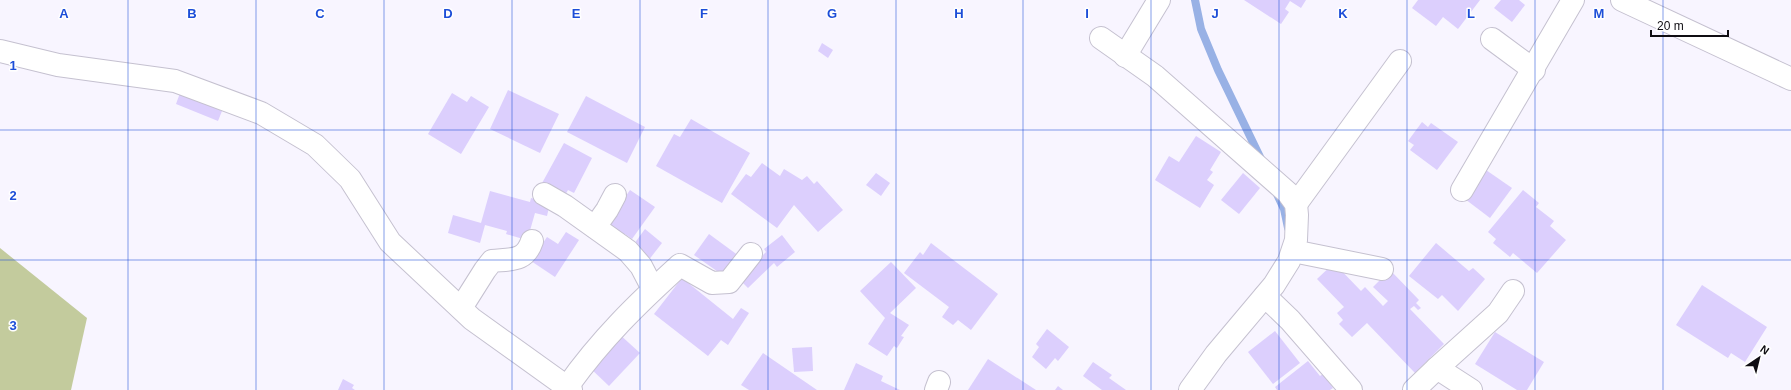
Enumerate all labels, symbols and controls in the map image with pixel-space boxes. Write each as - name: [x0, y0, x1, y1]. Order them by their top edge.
- text: A: [59, 6, 69, 21]
- text: B: [187, 6, 197, 21]
- text: C: [315, 6, 325, 21]
- text: D: [443, 6, 453, 21]
- text: E: [572, 6, 581, 21]
- text: F: [700, 6, 708, 21]
- text: G: [827, 6, 837, 21]
- text: H: [954, 6, 964, 21]
- text: I: [1085, 6, 1089, 21]
- text: J: [1211, 6, 1219, 21]
- text: K: [1338, 6, 1348, 21]
- text: L: [1467, 6, 1475, 21]
- text: M: [1594, 6, 1604, 21]
- scale bar: [1651, 12, 1728, 38]
- text: 20 m: [1657, 19, 1684, 33]
- text: 1: [9, 58, 17, 73]
- text: 2: [9, 188, 17, 203]
- text: 3: [9, 318, 17, 333]
- north arrow: [1739, 338, 1779, 378]
- text: N: [1758, 343, 1771, 357]

